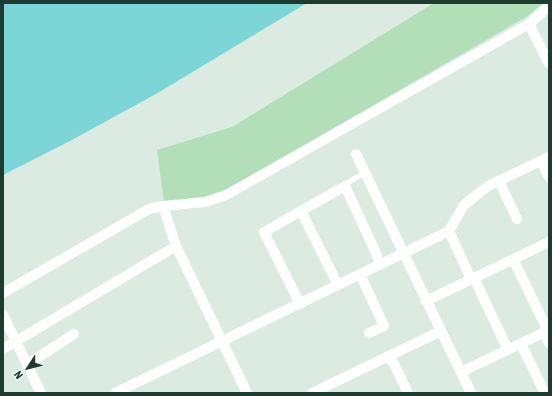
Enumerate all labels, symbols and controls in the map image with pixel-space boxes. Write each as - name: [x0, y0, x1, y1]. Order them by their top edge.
- north arrow: [8, 348, 48, 388]
- text: N: [12, 369, 25, 381]

